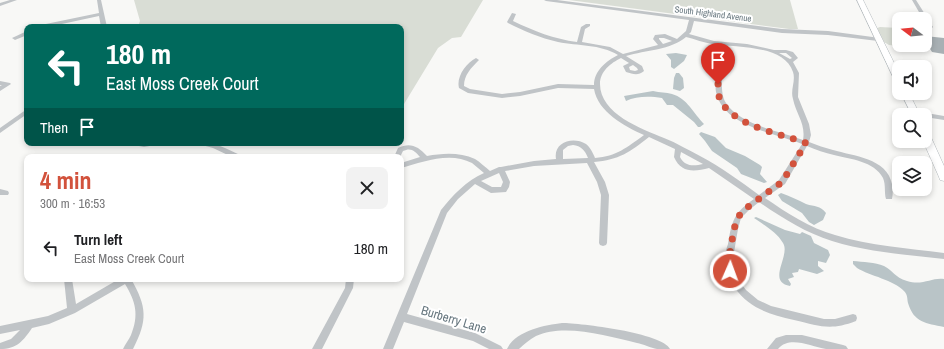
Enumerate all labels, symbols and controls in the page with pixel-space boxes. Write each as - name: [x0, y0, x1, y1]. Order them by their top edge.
- street label: South Highland Avenue: [674, 3, 752, 25]
- north arrow: [892, 12, 932, 52]
- map controls: [892, 12, 932, 196]
- text: 180 m: [106, 35, 171, 73]
- icon: left: [40, 40, 92, 92]
- pin: [701, 43, 735, 84]
- icon: arrive: [707, 49, 729, 71]
- button: sound: [892, 60, 932, 100]
- text: East Moss Creek Court: [106, 71, 259, 96]
- button: search: [892, 108, 932, 148]
- icon: arrive: [76, 116, 98, 138]
- text: Then: [40, 117, 68, 138]
- button: layers: [892, 156, 932, 196]
- text: 4 min: [40, 164, 91, 196]
- button: close: [346, 167, 388, 209]
- text: 300 m · 16:53: [40, 195, 105, 212]
- text: Turn left: [74, 229, 122, 250]
- icon: left: [40, 237, 62, 259]
- text: 180 m: [354, 238, 388, 259]
- text: East Moss Creek Court: [74, 250, 184, 267]
- position arrow: [709, 250, 751, 292]
- street label: Burberry Lane: [419, 301, 489, 338]

